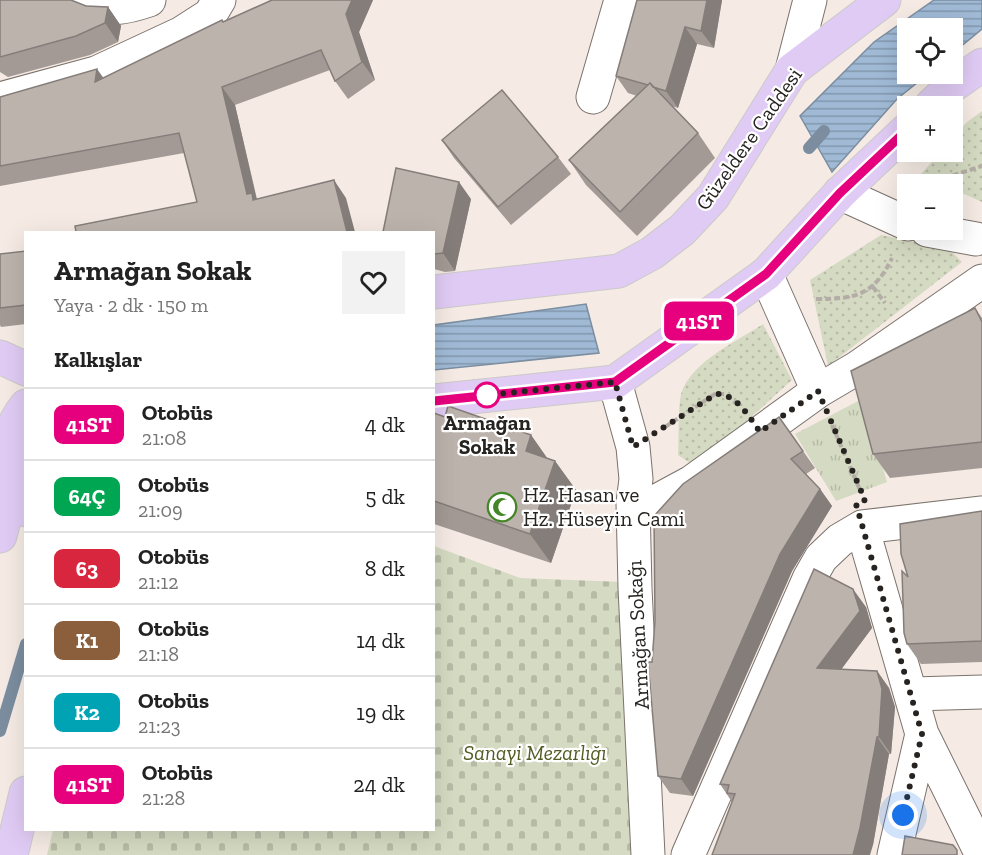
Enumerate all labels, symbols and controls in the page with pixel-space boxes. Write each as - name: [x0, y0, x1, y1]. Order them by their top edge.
- map controls: [897, 18, 963, 240]
- button: locate: [897, 18, 963, 84]
- street label: Güzeldere Caddesi: [690, 63, 807, 215]
- button: +: [897, 96, 963, 162]
- button: −: [897, 174, 963, 240]
- button: heart: [342, 251, 405, 314]
- text: Armağan Sokak: [54, 254, 252, 287]
- text: Yaya · 2 dk · 150 m: [54, 293, 208, 317]
- line badge: 41ST: [657, 302, 741, 340]
- text: 41ST: [676, 309, 722, 334]
- text: Kalkışlar: [54, 346, 142, 373]
- marker: Armağan Sokak: [474, 382, 500, 408]
- text: Otobüs: [142, 399, 213, 426]
- place label: Armağan Sokak: [443, 410, 531, 459]
- text: 4 dk: [365, 411, 405, 438]
- text: 41ST: [66, 412, 112, 437]
- text: 21:08: [142, 426, 187, 450]
- text: Otobüs: [138, 471, 209, 498]
- place label: Hz. Hasan ve Hz. Hüseyin Cami: [523, 482, 685, 531]
- text: 5 dk: [365, 483, 405, 510]
- text: 64Ç: [69, 484, 105, 509]
- mosque icon: Hz. Hasan ve Hz. Hüseyin Cami: [486, 491, 518, 523]
- text: 21:09: [138, 498, 183, 522]
- text: Otobüs: [138, 543, 209, 570]
- text: 8 dk: [365, 555, 405, 582]
- text: 63: [76, 556, 98, 581]
- street label: Armağan Sokağı: [621, 560, 654, 710]
- text: 21:12: [138, 570, 178, 594]
- text: Otobüs: [138, 615, 209, 642]
- text: 14 dk: [356, 627, 405, 654]
- text: K1: [76, 628, 98, 653]
- text: 21:18: [138, 642, 179, 666]
- text: Otobüs: [138, 687, 209, 714]
- text: 19 dk: [356, 699, 405, 726]
- text: K2: [74, 700, 100, 725]
- text: 21:23: [138, 714, 181, 738]
- park label: Sanayi Mezarlığı: [463, 740, 607, 765]
- text: Otobüs: [142, 759, 213, 786]
- text: 24 dk: [353, 771, 405, 798]
- text: 41ST: [66, 772, 112, 797]
- text: 21:28: [142, 786, 185, 810]
- your location: [888, 800, 918, 830]

